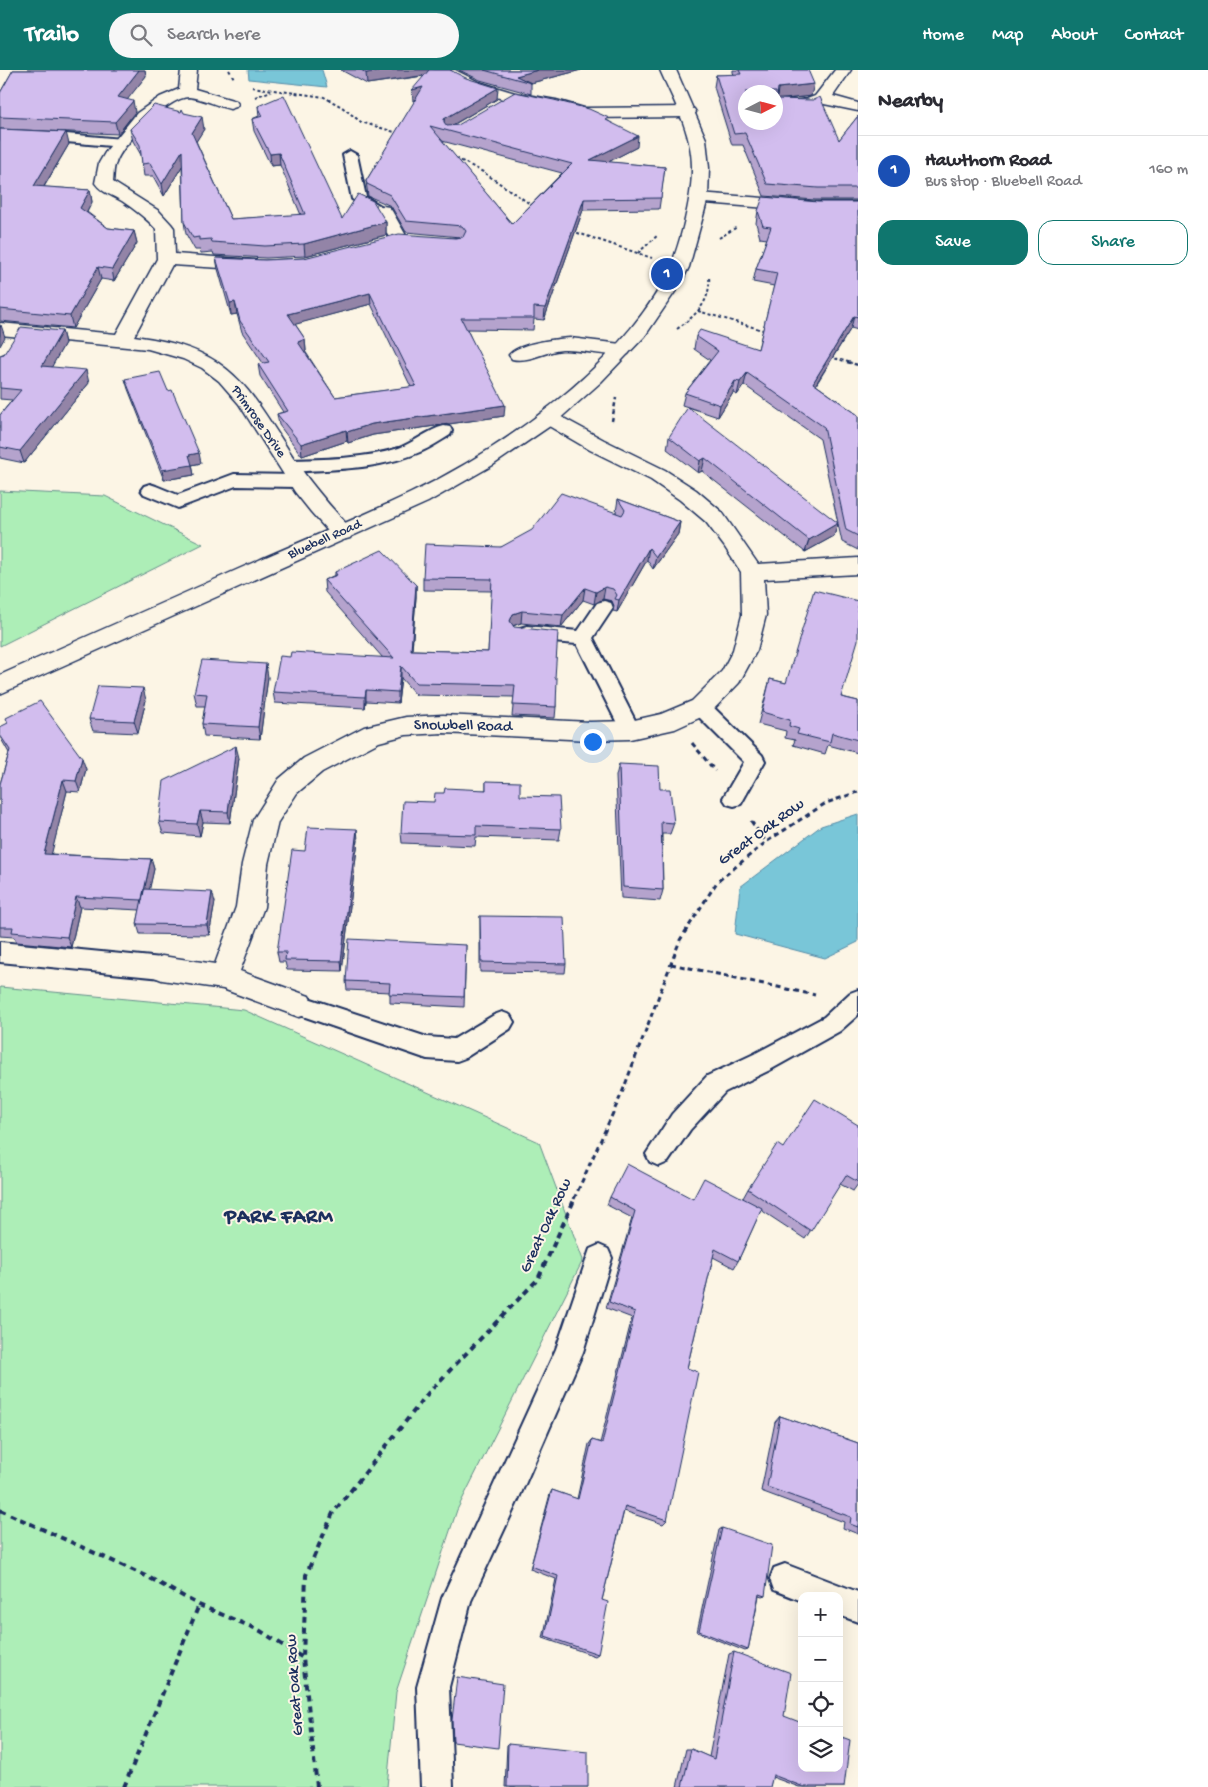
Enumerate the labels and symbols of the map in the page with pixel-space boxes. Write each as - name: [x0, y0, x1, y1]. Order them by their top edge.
- north arrow: [738, 85, 783, 130]
- pin: 1: [651, 255, 683, 293]
- street label: Primrose Drive: [226, 382, 290, 462]
- street label: Bluebell Road: [285, 515, 366, 564]
- street label: Snowbell Road: [414, 717, 514, 737]
- your location: [580, 729, 606, 755]
- street label: Great Oak Row: [715, 795, 809, 871]
- street label: Great Oak Row: [517, 1175, 577, 1276]
- district label: PARK FARM: [223, 1206, 334, 1231]
- street label: Great Oak Row: [283, 1633, 309, 1736]

